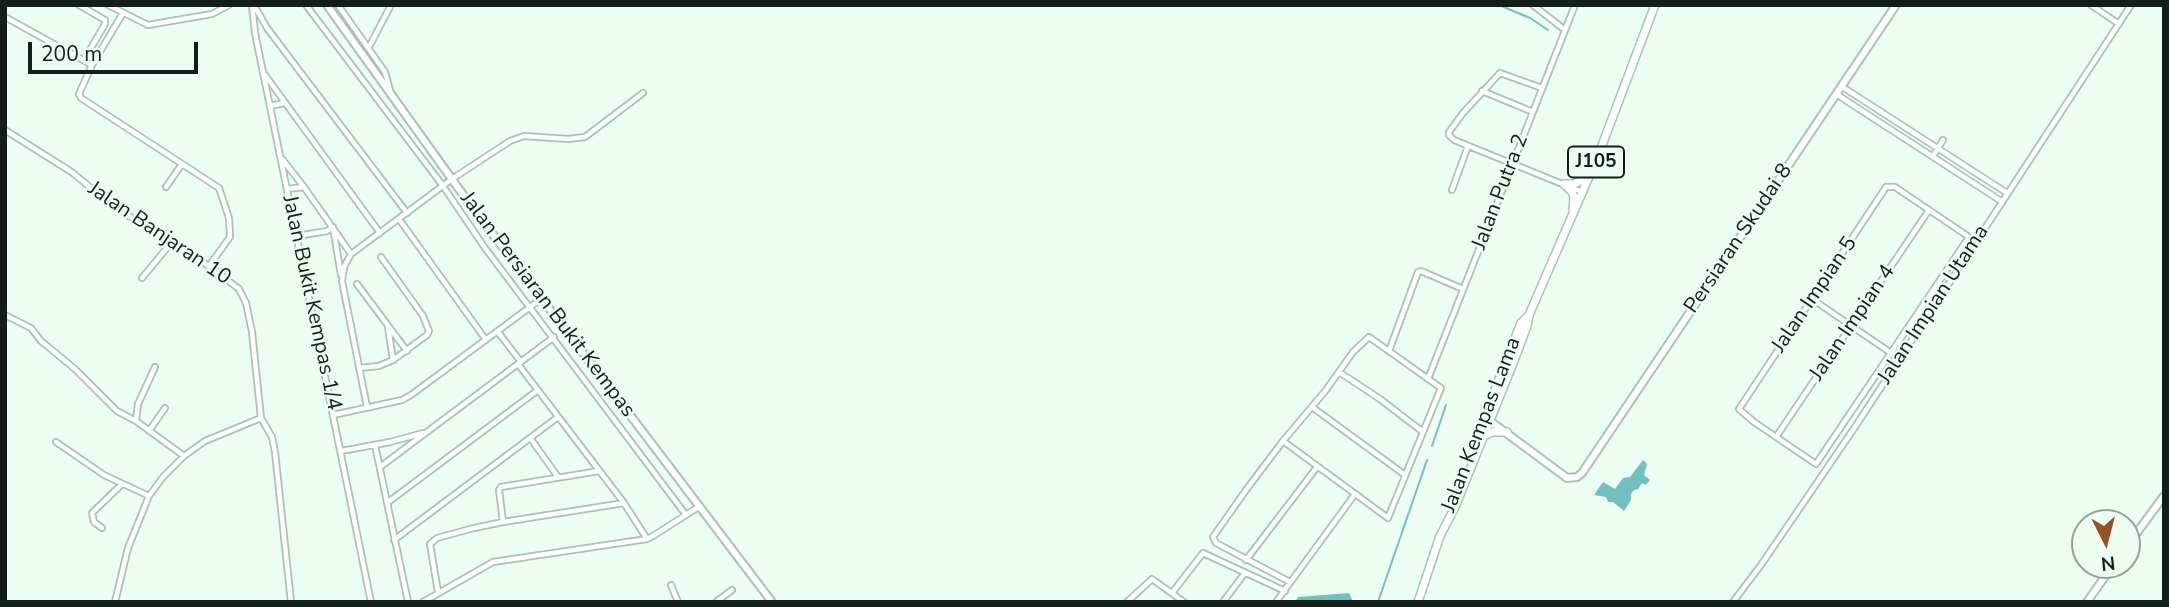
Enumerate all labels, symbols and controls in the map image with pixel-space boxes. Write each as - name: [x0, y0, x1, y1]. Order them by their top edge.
- scale bar: [32, 28, 201, 72]
- text: 200 m: [41, 40, 102, 68]
- street label: Jalan Putra 2: [1467, 131, 1535, 253]
- road number: J105: [1568, 146, 1624, 178]
- street label: Persiaran Skudai 8: [1680, 159, 1798, 319]
- street label: Jalan Banjaran 10: [83, 177, 235, 291]
- street label: Jalan Persiaran Bukit Kempas: [454, 187, 640, 423]
- street label: Jalan Bukit Kempas 1/4: [276, 193, 346, 413]
- street label: Jalan Impian Utama: [1873, 221, 1995, 389]
- street label: Jalan Impian 5: [1767, 232, 1863, 358]
- street label: Jalan Impian 4: [1805, 260, 1901, 386]
- street label: Jalan Kempas Lama: [1437, 334, 1527, 516]
- north arrow: [2071, 509, 2141, 579]
- text: N: [2100, 549, 2116, 577]

